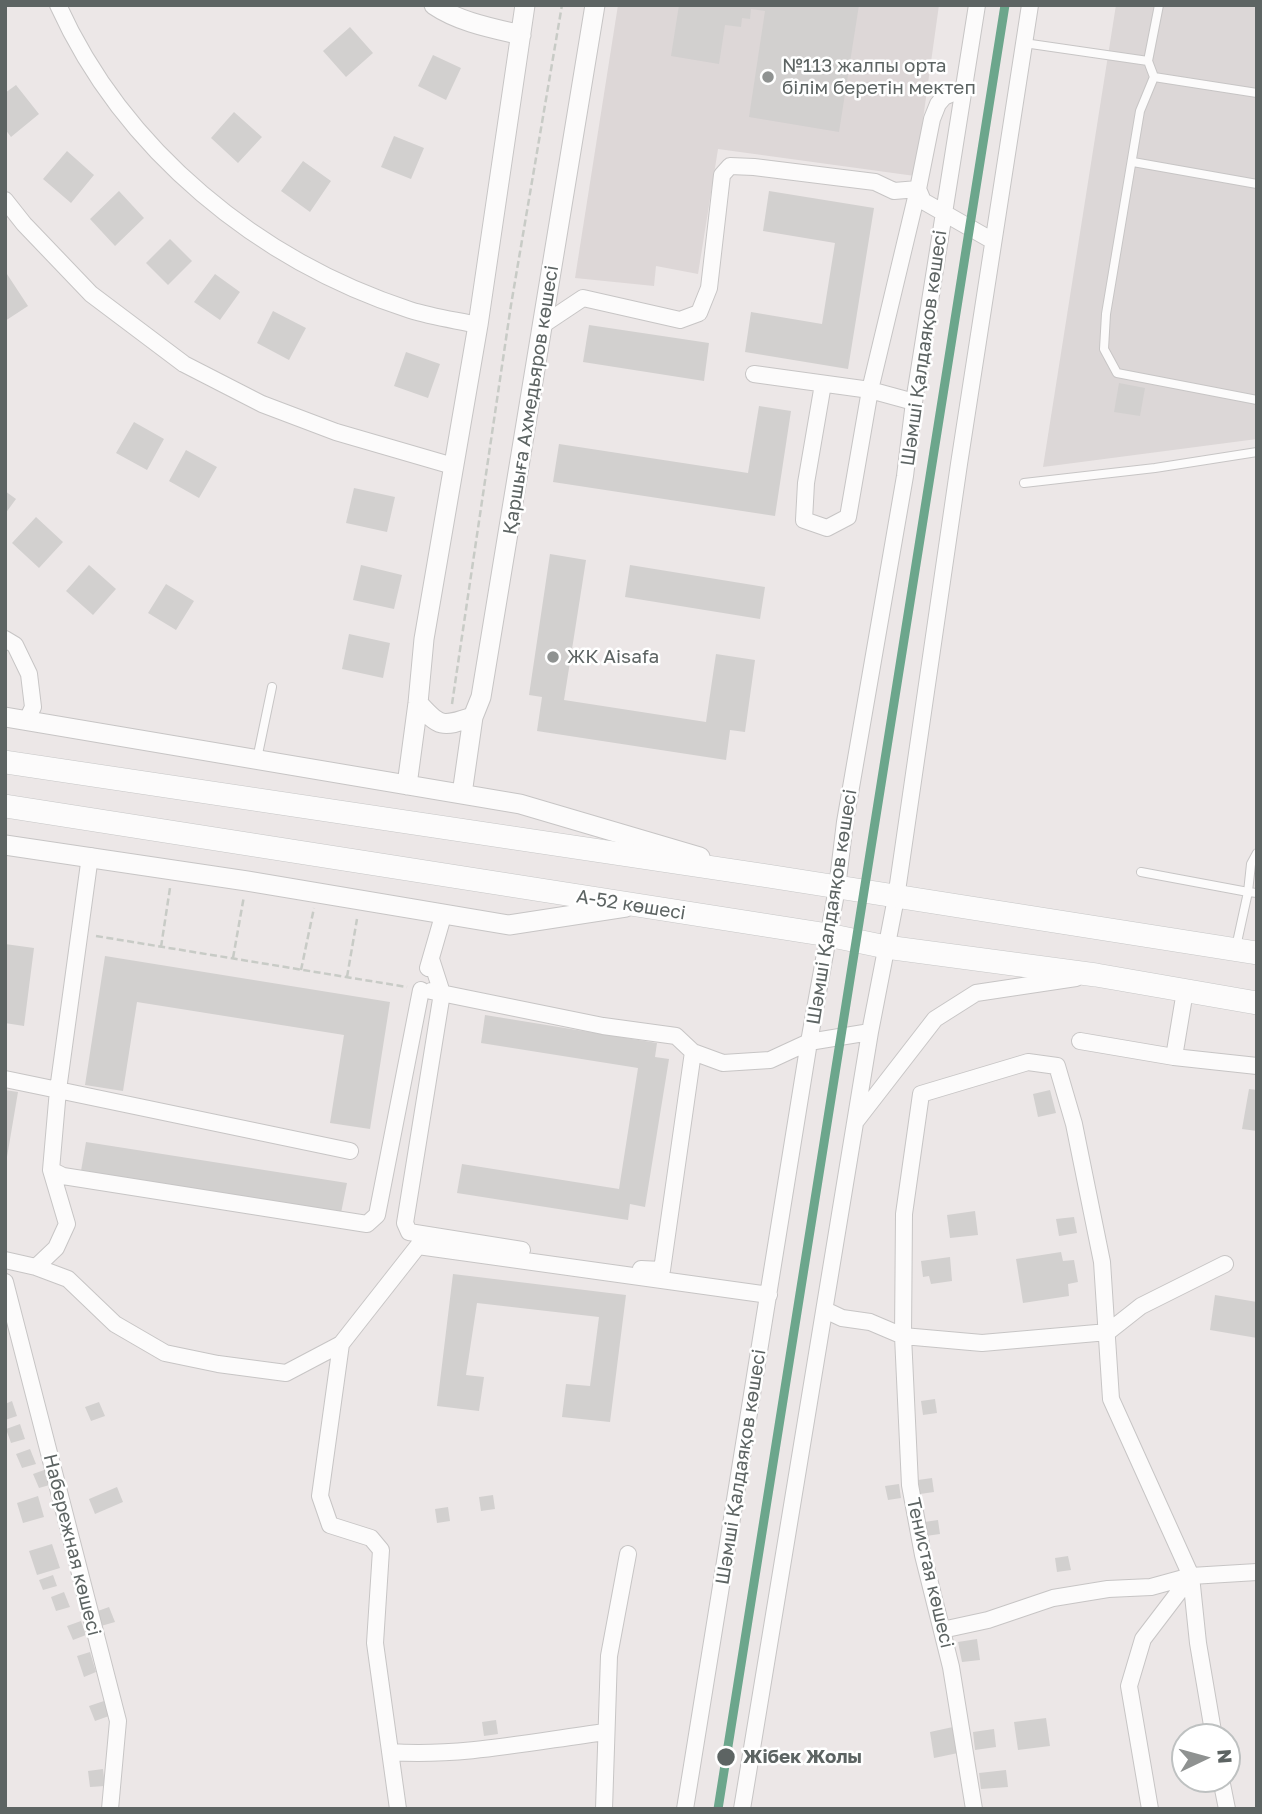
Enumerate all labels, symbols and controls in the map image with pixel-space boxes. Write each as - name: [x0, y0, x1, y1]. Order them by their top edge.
- place label: №113 жалпы орта білім беретін мектеп: [782, 55, 976, 99]
- marker: №113 жалпы орта білім беретін мектеп: [760, 69, 776, 85]
- street label: Шәмші Қалдаяқов көшесі: [896, 228, 952, 468]
- street label: Қаршыға Ахмедьяров көшесі: [498, 264, 564, 536]
- place label: ЖК Aisafa: [567, 646, 659, 668]
- marker: ЖК Aisafa: [545, 649, 561, 665]
- street label: Шәмші Қалдаяқов көшесі: [802, 788, 862, 1026]
- street label: А-52 көшесі: [575, 885, 687, 925]
- street label: Шәмші Қалдаяқов көшесі: [711, 1348, 771, 1586]
- street label: Набережная көшесі: [38, 1452, 106, 1638]
- street label: Тенистая көшесі: [902, 1496, 958, 1650]
- north arrow: [1171, 1723, 1241, 1793]
- marker: Жібек Жолы: [715, 1746, 737, 1768]
- place label: Жібек Жолы: [743, 1746, 862, 1768]
- text: N: [1213, 1748, 1238, 1764]

